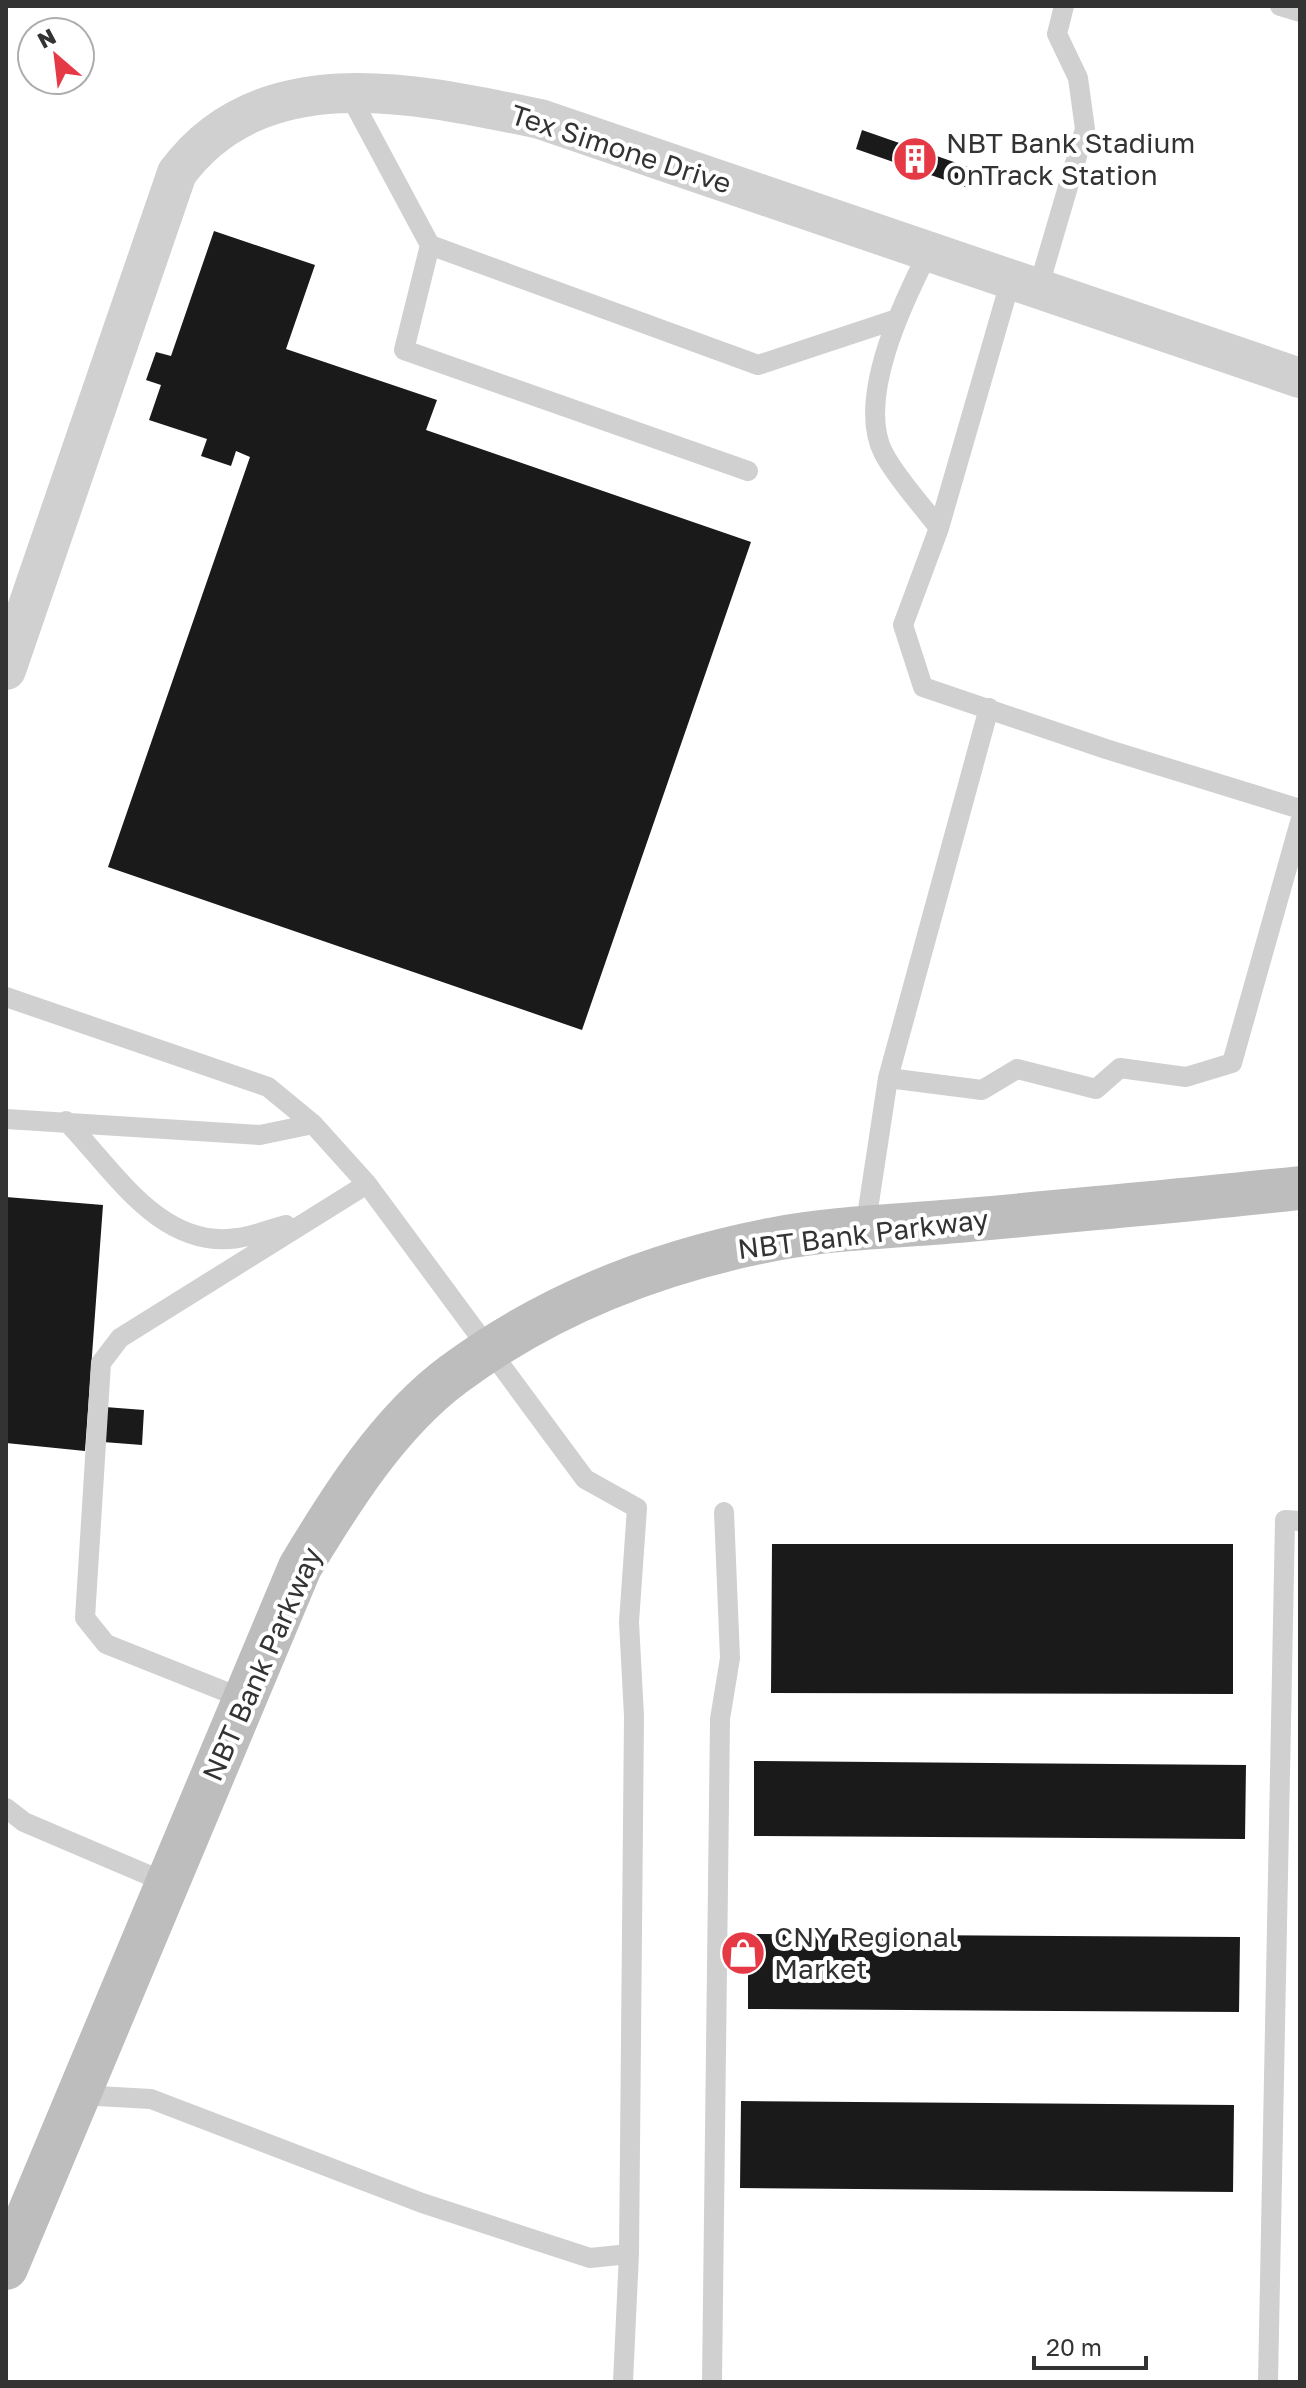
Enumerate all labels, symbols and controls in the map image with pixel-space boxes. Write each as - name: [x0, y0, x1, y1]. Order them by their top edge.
- north arrow: [16, 16, 96, 96]
- text: N: [33, 22, 60, 54]
- street label: Tex Simone Drive: [507, 97, 736, 200]
- place label: NBT Bank Stadium OnTrack Station: [946, 126, 1195, 191]
- building icon: NBT Bank Stadium OnTrack Station: [891, 135, 939, 183]
- street label: NBT Bank Parkway: [736, 1202, 991, 1265]
- street label: NBT Bank Parkway: [195, 1541, 328, 1786]
- place label: CNY Regional Market: [774, 1920, 958, 1985]
- shop icon: CNY Regional Market: [719, 1929, 767, 1977]
- scale bar: [1034, 2320, 1146, 2370]
- text: 20 m: [1046, 2332, 1102, 2361]

